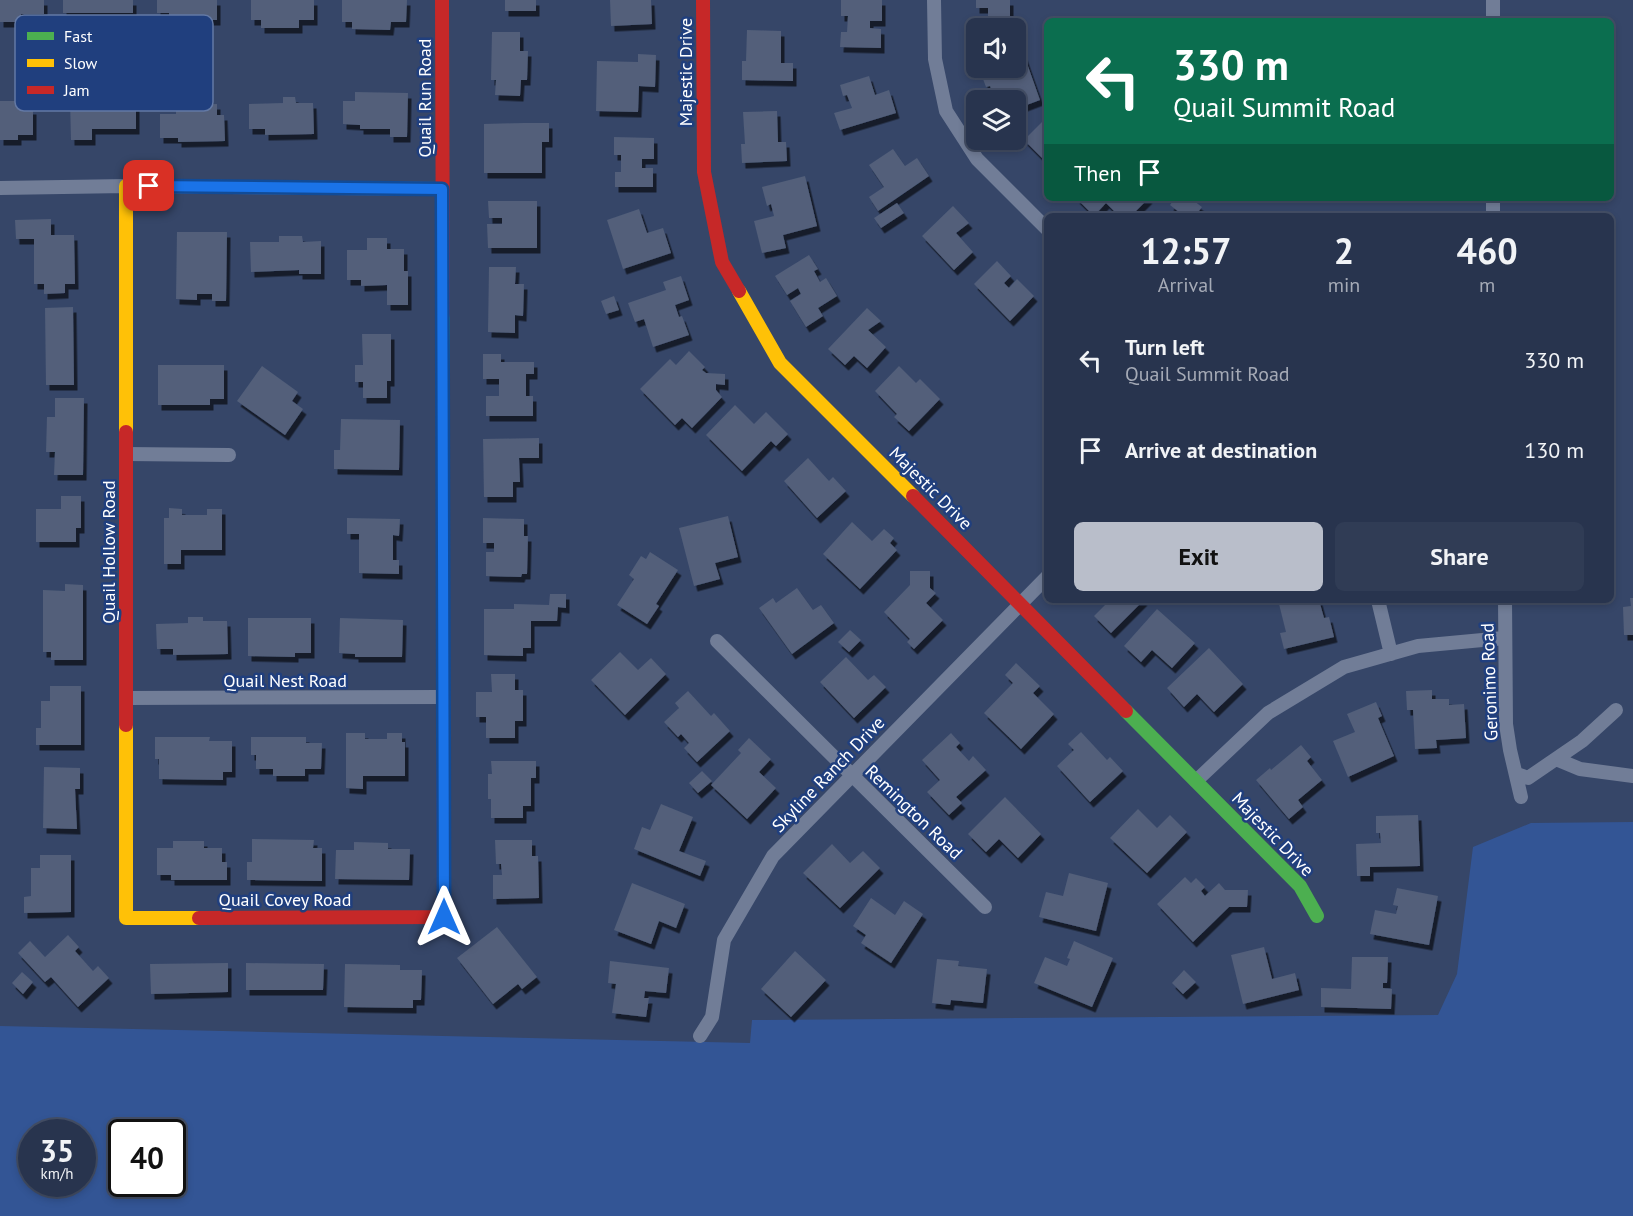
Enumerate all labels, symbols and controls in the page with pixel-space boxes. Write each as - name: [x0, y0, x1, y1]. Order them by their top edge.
- legend: [15, 15, 213, 111]
- street label: Majestic Drive: [674, 18, 697, 126]
- map controls: [966, 18, 1026, 150]
- button: sound: [966, 18, 1026, 78]
- text: Fast: [64, 26, 93, 46]
- text: 330 m: [1173, 37, 1289, 92]
- street label: Quail Run Road: [413, 39, 436, 157]
- icon: left: [1074, 42, 1152, 120]
- text: Slow: [64, 53, 98, 73]
- text: Jam: [63, 80, 90, 100]
- button: layers: [966, 90, 1026, 150]
- text: Quail Summit Road: [1173, 90, 1395, 124]
- icon: arrive: [1133, 156, 1166, 189]
- text: Then: [1074, 159, 1121, 187]
- pin: [123, 160, 174, 211]
- icon: arrive: [132, 169, 165, 202]
- text: 12:57: [1140, 227, 1232, 274]
- text: 2: [1334, 227, 1354, 274]
- text: 460: [1457, 227, 1518, 274]
- text: Arrival: [1158, 272, 1214, 298]
- text: min: [1328, 272, 1360, 298]
- text: m: [1479, 272, 1495, 298]
- text: Turn left: [1125, 333, 1205, 361]
- icon: left: [1074, 344, 1107, 377]
- text: 330 m: [1524, 346, 1584, 374]
- text: Quail Summit Road: [1125, 361, 1290, 387]
- icon: arrive: [1074, 434, 1107, 467]
- text: Arrive at destination: [1125, 436, 1317, 464]
- text: 130 m: [1524, 436, 1584, 464]
- street label: Majestic Drive: [885, 442, 977, 534]
- street label: Quail Hollow Road: [97, 480, 120, 624]
- button: Exit: [1074, 522, 1323, 591]
- button: Share: [1335, 522, 1584, 591]
- street label: Geronimo Road: [1475, 623, 1503, 741]
- street label: Quail Nest Road: [223, 669, 347, 692]
- street label: Skyline Ranch Drive: [767, 711, 889, 837]
- street label: Remington Road: [861, 760, 967, 864]
- street label: Majestic Drive: [1227, 787, 1319, 881]
- position arrow: [412, 885, 476, 949]
- street label: Quail Covey Road: [219, 888, 351, 911]
- speed limit sign: 40: [108, 1119, 186, 1197]
- text: 35: [40, 1131, 74, 1170]
- text: km/h: [41, 1164, 73, 1183]

